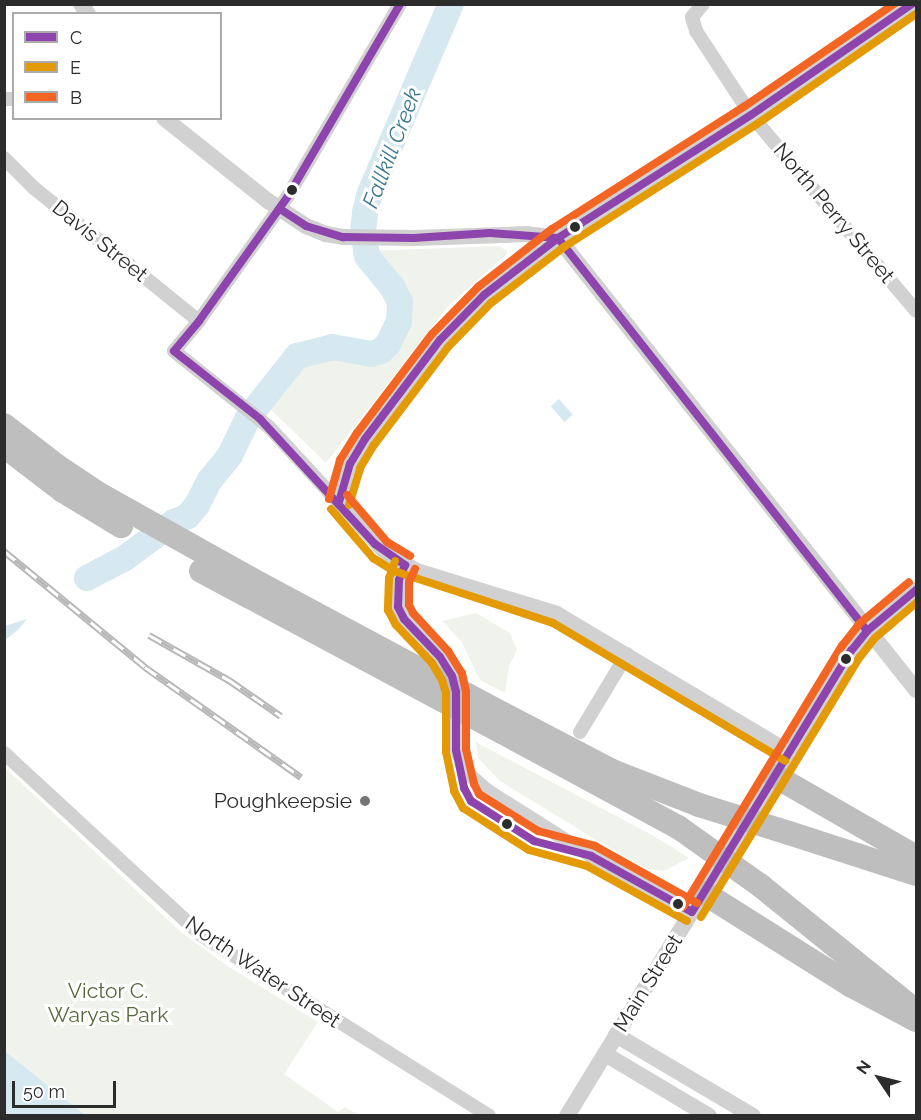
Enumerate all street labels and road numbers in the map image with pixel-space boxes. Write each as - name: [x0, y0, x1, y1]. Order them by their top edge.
- street label: North Perry Street: [768, 138, 900, 288]
- street label: Davis Street: [47, 195, 153, 287]
- street label: North Water Street: [180, 910, 346, 1034]
- street label: Main Street: [608, 930, 688, 1036]

